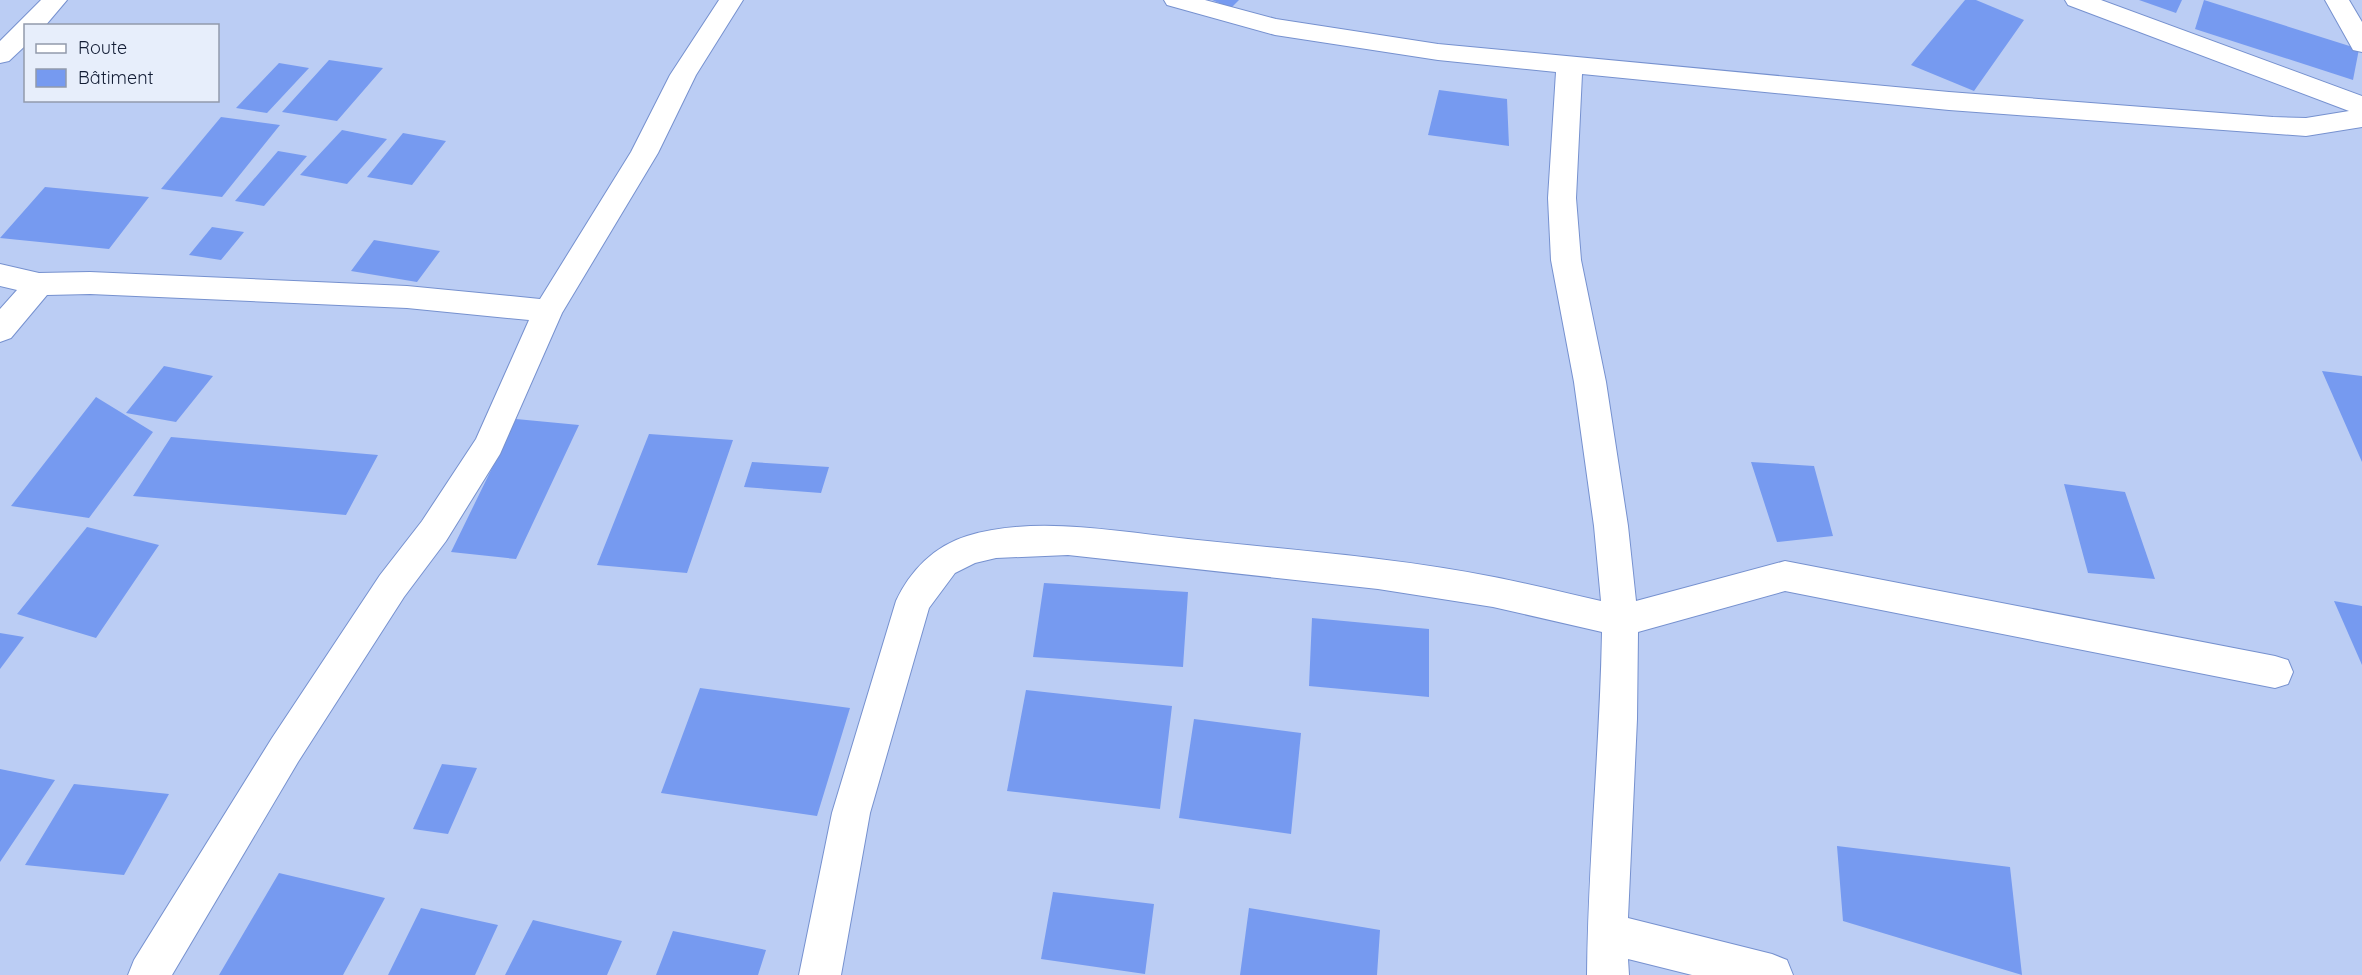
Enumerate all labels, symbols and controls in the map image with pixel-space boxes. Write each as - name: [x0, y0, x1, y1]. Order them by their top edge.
- legend: [24, 24, 219, 102]
- text: Route: [78, 36, 127, 59]
- text: Bâtiment: [78, 66, 154, 89]

